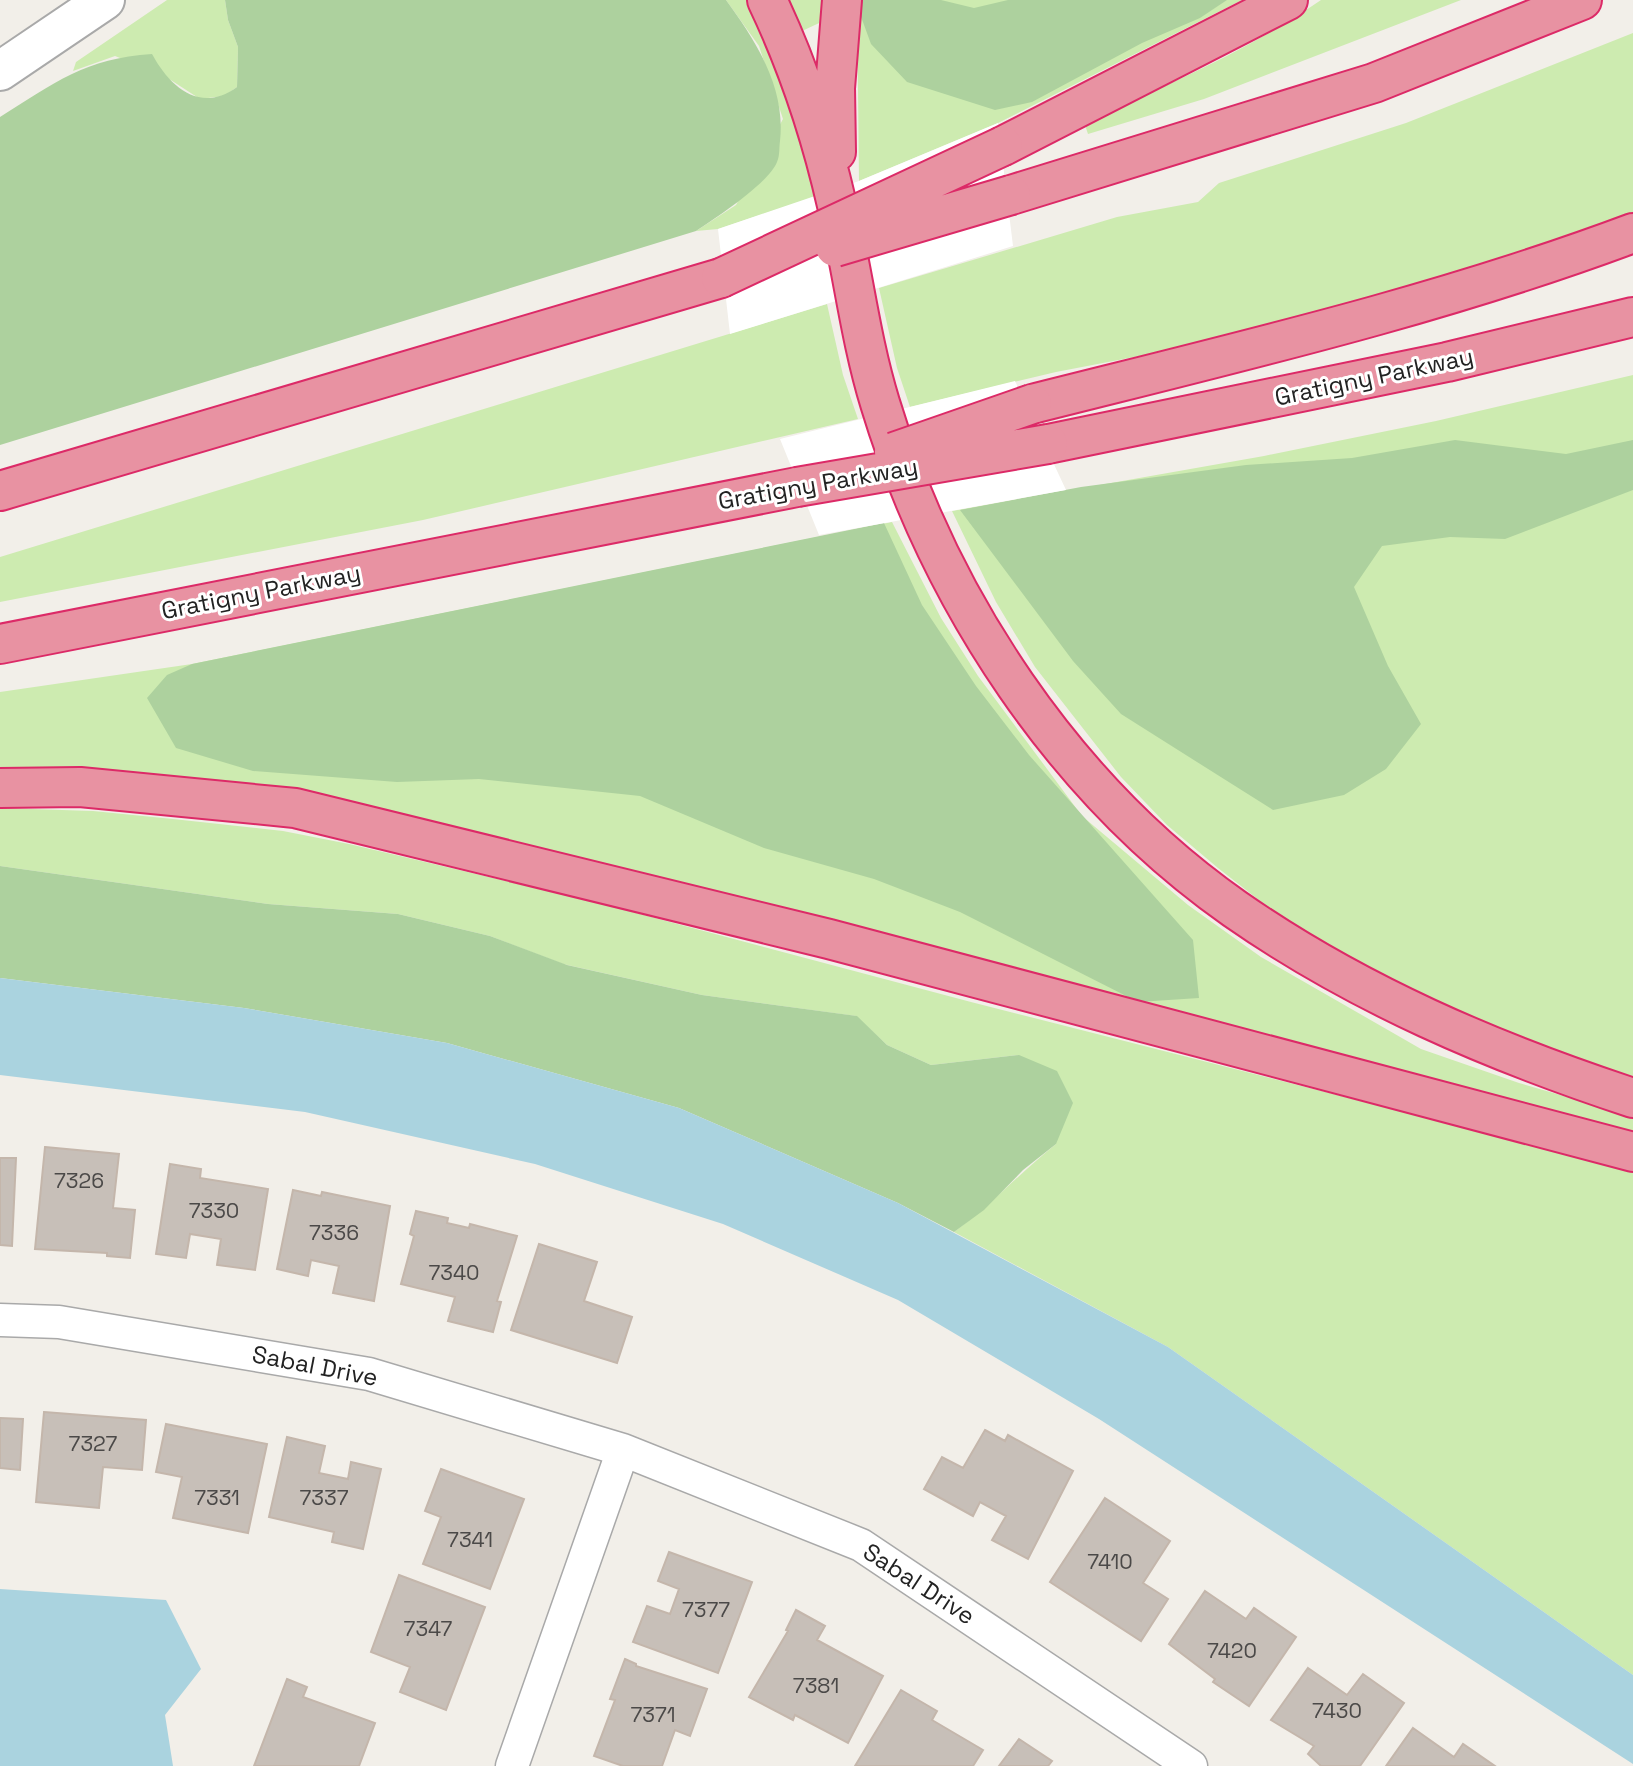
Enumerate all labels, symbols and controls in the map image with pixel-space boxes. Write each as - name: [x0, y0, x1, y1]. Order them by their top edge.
- street label: Gratigny Parkway: [1272, 340, 1476, 413]
- street label: Gratigny Parkway: [716, 451, 920, 516]
- street label: Gratigny Parkway: [159, 557, 363, 626]
- house number: 7326: [54, 1167, 104, 1194]
- house number: 7330: [189, 1197, 239, 1224]
- house number: 7336: [309, 1219, 359, 1246]
- house number: 7340: [428, 1259, 480, 1286]
- street label: Sabal Drive: [250, 1338, 381, 1393]
- house number: 7327: [69, 1430, 118, 1457]
- house number: 7331: [194, 1484, 240, 1511]
- house number: 7337: [299, 1484, 349, 1511]
- house number: 7341: [447, 1526, 493, 1553]
- street label: Sabal Drive: [857, 1536, 981, 1631]
- house number: 7410: [1087, 1548, 1133, 1575]
- house number: 7377: [682, 1596, 730, 1623]
- house number: 7347: [404, 1615, 453, 1642]
- house number: 7420: [1207, 1637, 1257, 1664]
- house number: 7381: [793, 1672, 839, 1699]
- house number: 7430: [1312, 1697, 1362, 1724]
- house number: 7371: [631, 1701, 675, 1728]

